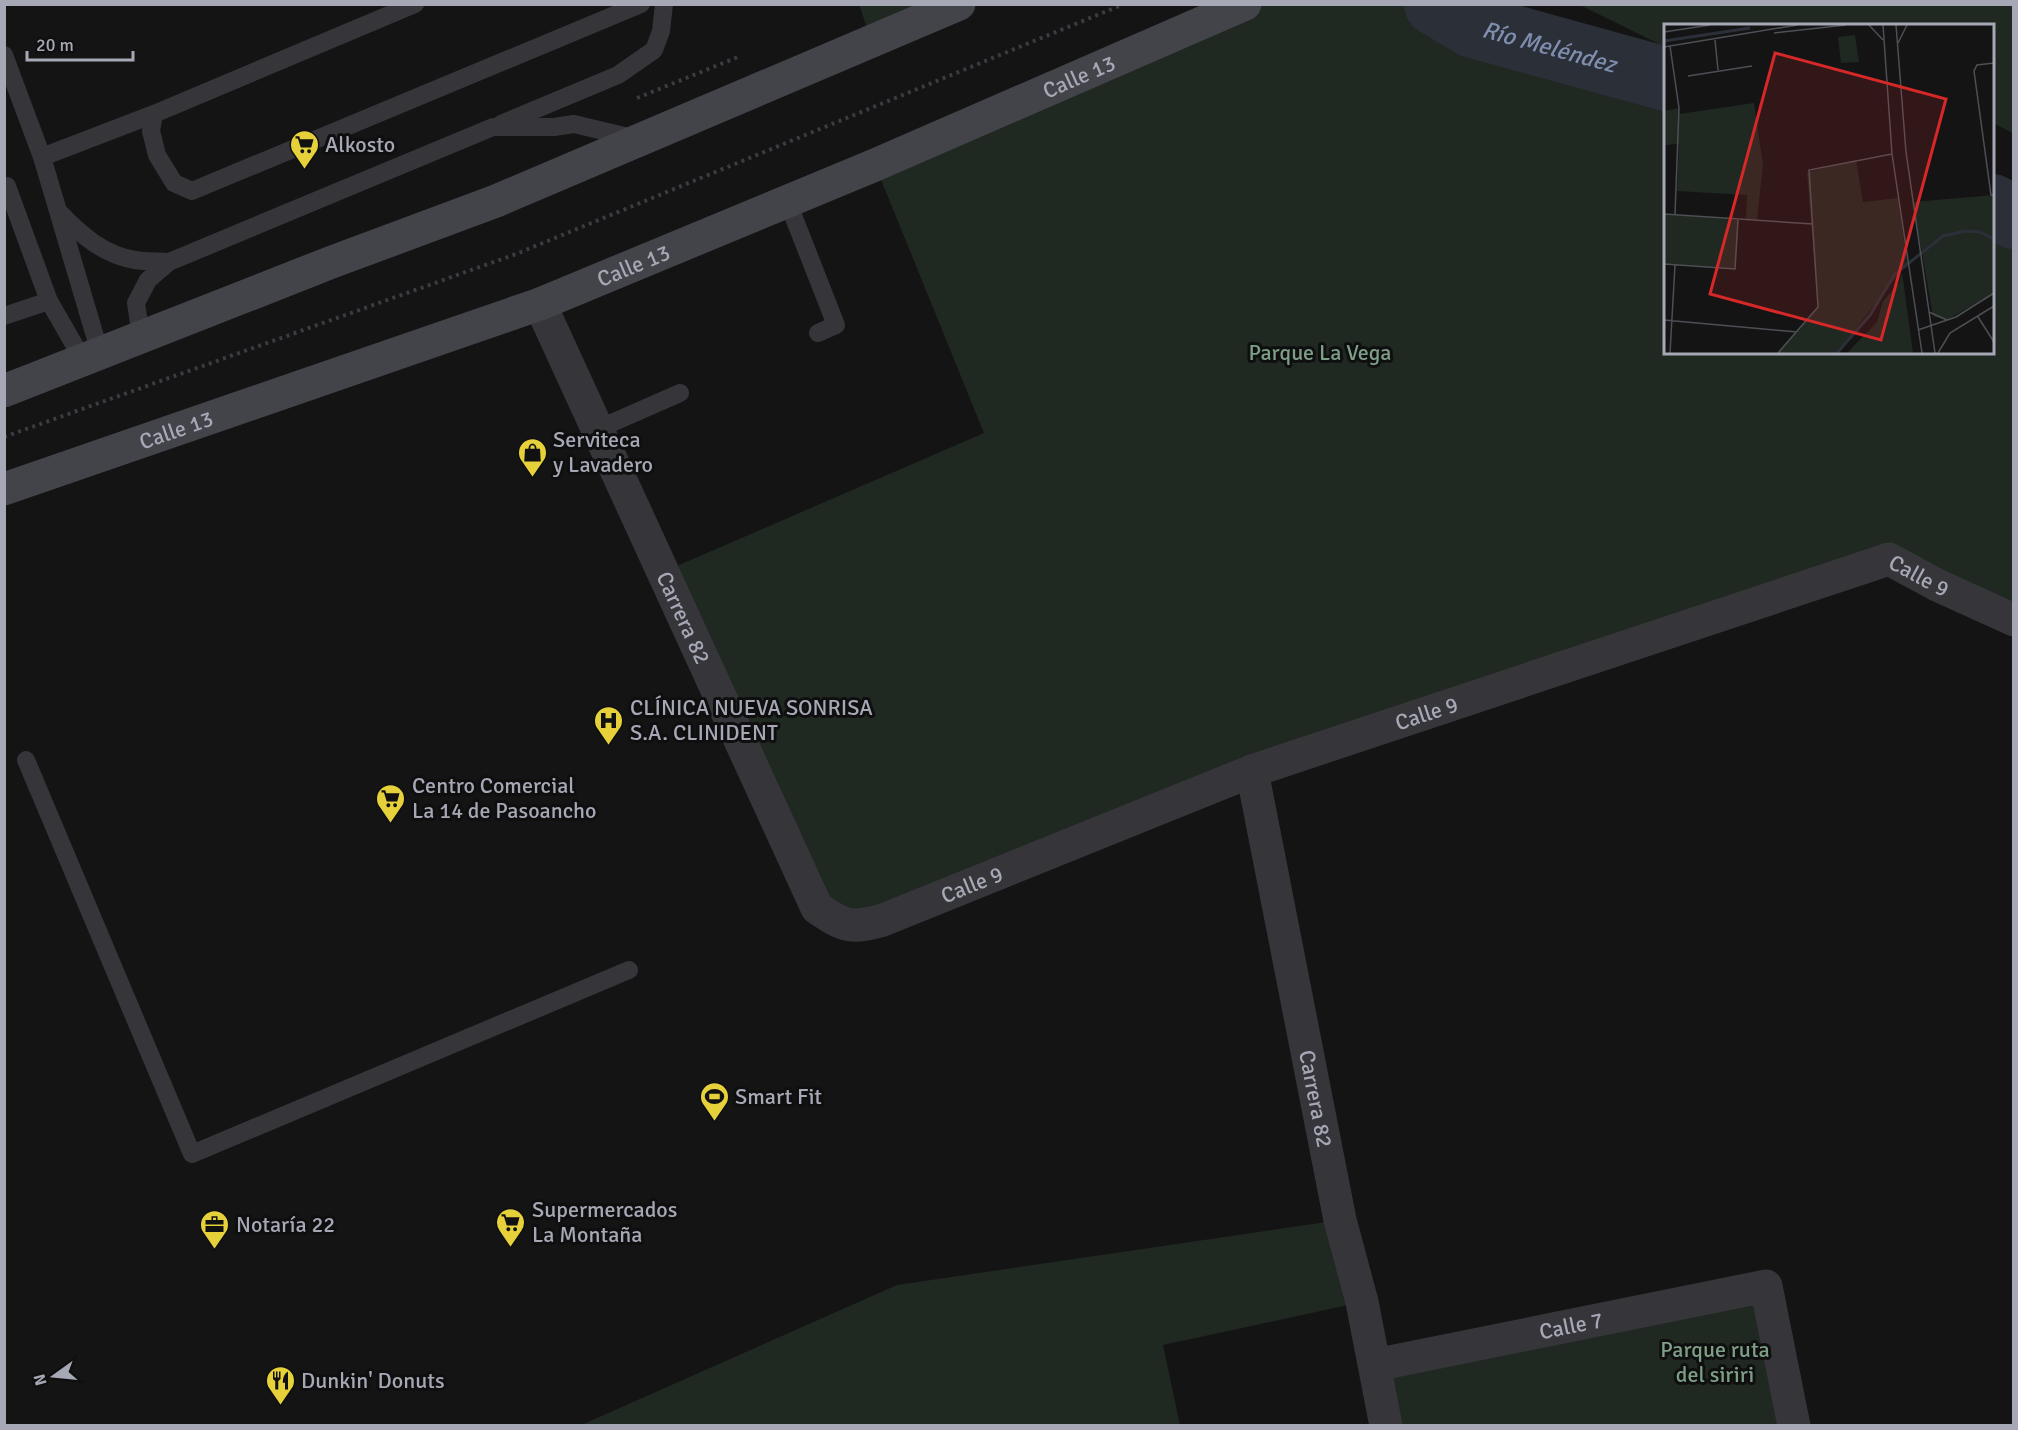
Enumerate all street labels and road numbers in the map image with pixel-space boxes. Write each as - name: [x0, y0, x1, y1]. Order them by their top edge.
- street label: Calle 13: [1039, 49, 1119, 104]
- street label: Calle 13: [593, 239, 674, 293]
- street label: Calle 13: [136, 405, 217, 455]
- street label: Calle 9: [1884, 549, 1953, 603]
- street label: Carrera 82: [650, 567, 716, 668]
- street label: Calle 9: [1392, 690, 1461, 736]
- street label: Calle 9: [937, 860, 1007, 909]
- street label: Carrera 82: [1293, 1048, 1339, 1150]
- street label: Calle 7: [1537, 1306, 1605, 1346]

